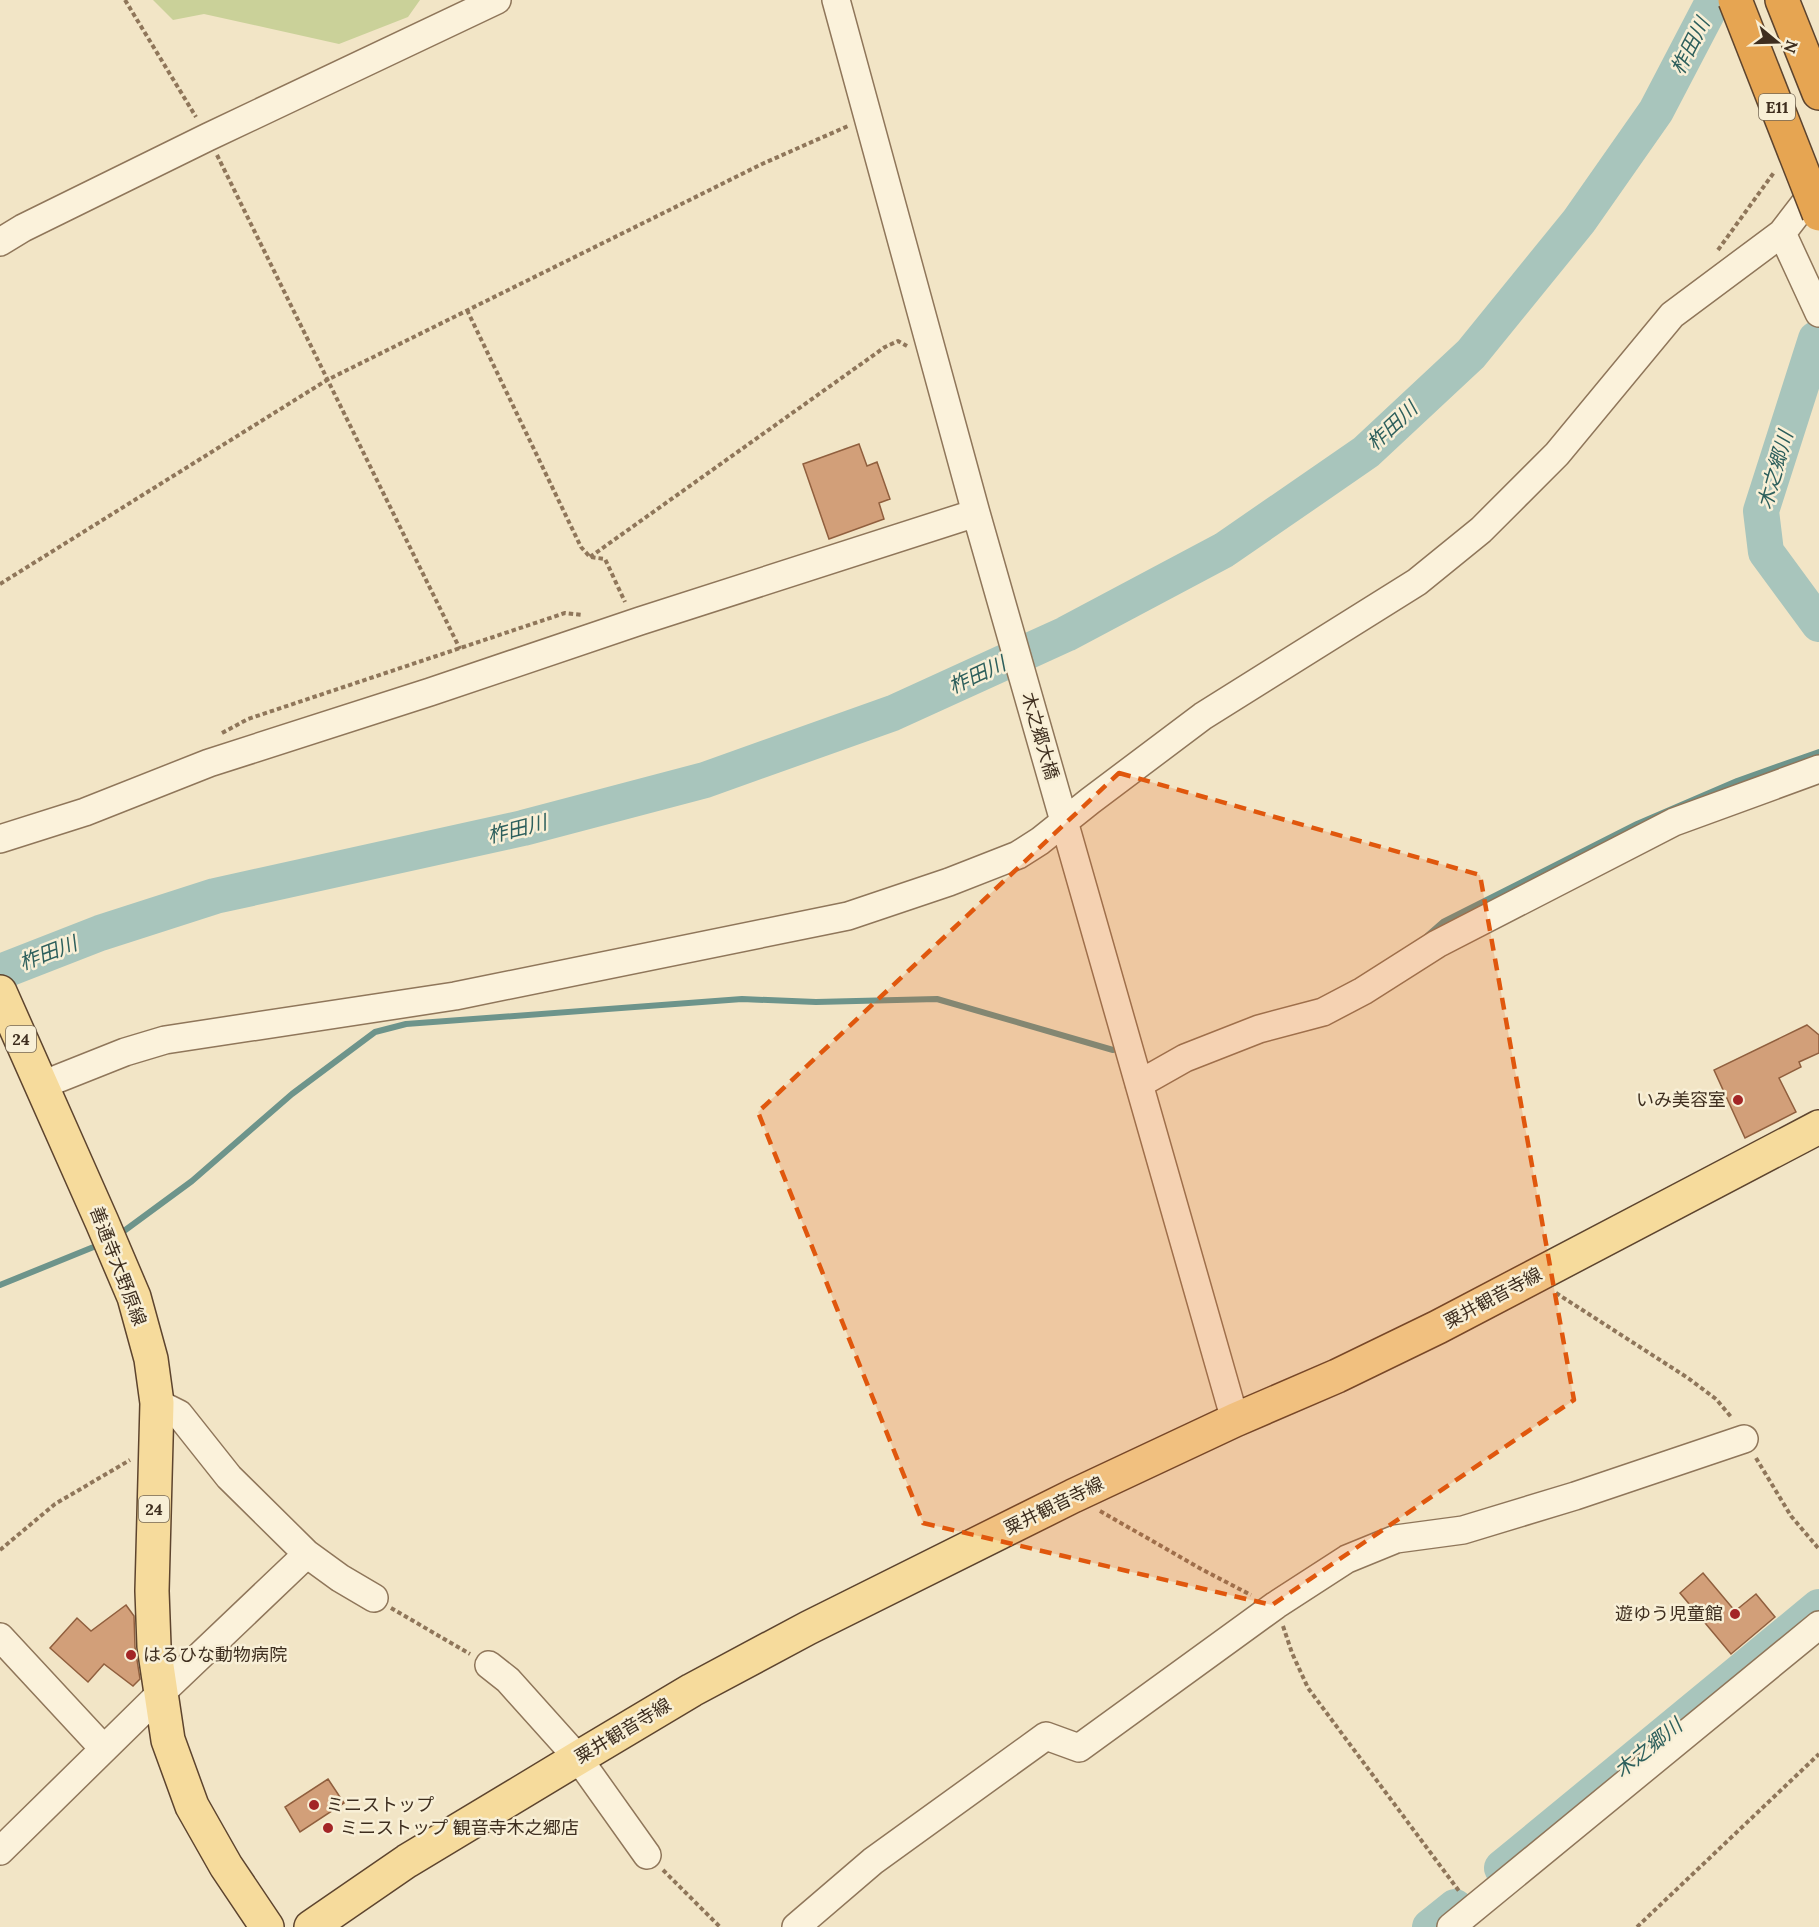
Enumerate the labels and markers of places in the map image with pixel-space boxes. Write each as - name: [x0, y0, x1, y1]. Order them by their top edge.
- place label: いみ美容室: [1636, 1088, 1726, 1111]
- marker: いみ美容室: [1731, 1093, 1745, 1107]
- place label: 遊ゆう児童館: [1615, 1602, 1723, 1625]
- marker: 遊ゆう児童館: [1728, 1607, 1742, 1621]
- place label: はるひな動物病院: [143, 1643, 287, 1666]
- marker: はるひな動物病院: [124, 1648, 138, 1662]
- place label: ミニストップ: [326, 1793, 434, 1816]
- marker: ミニストップ: [307, 1798, 321, 1812]
- place label: ミニストップ 観音寺木之郷店: [340, 1816, 579, 1839]
- marker: ミニストップ 観音寺木之郷店: [321, 1821, 335, 1835]

